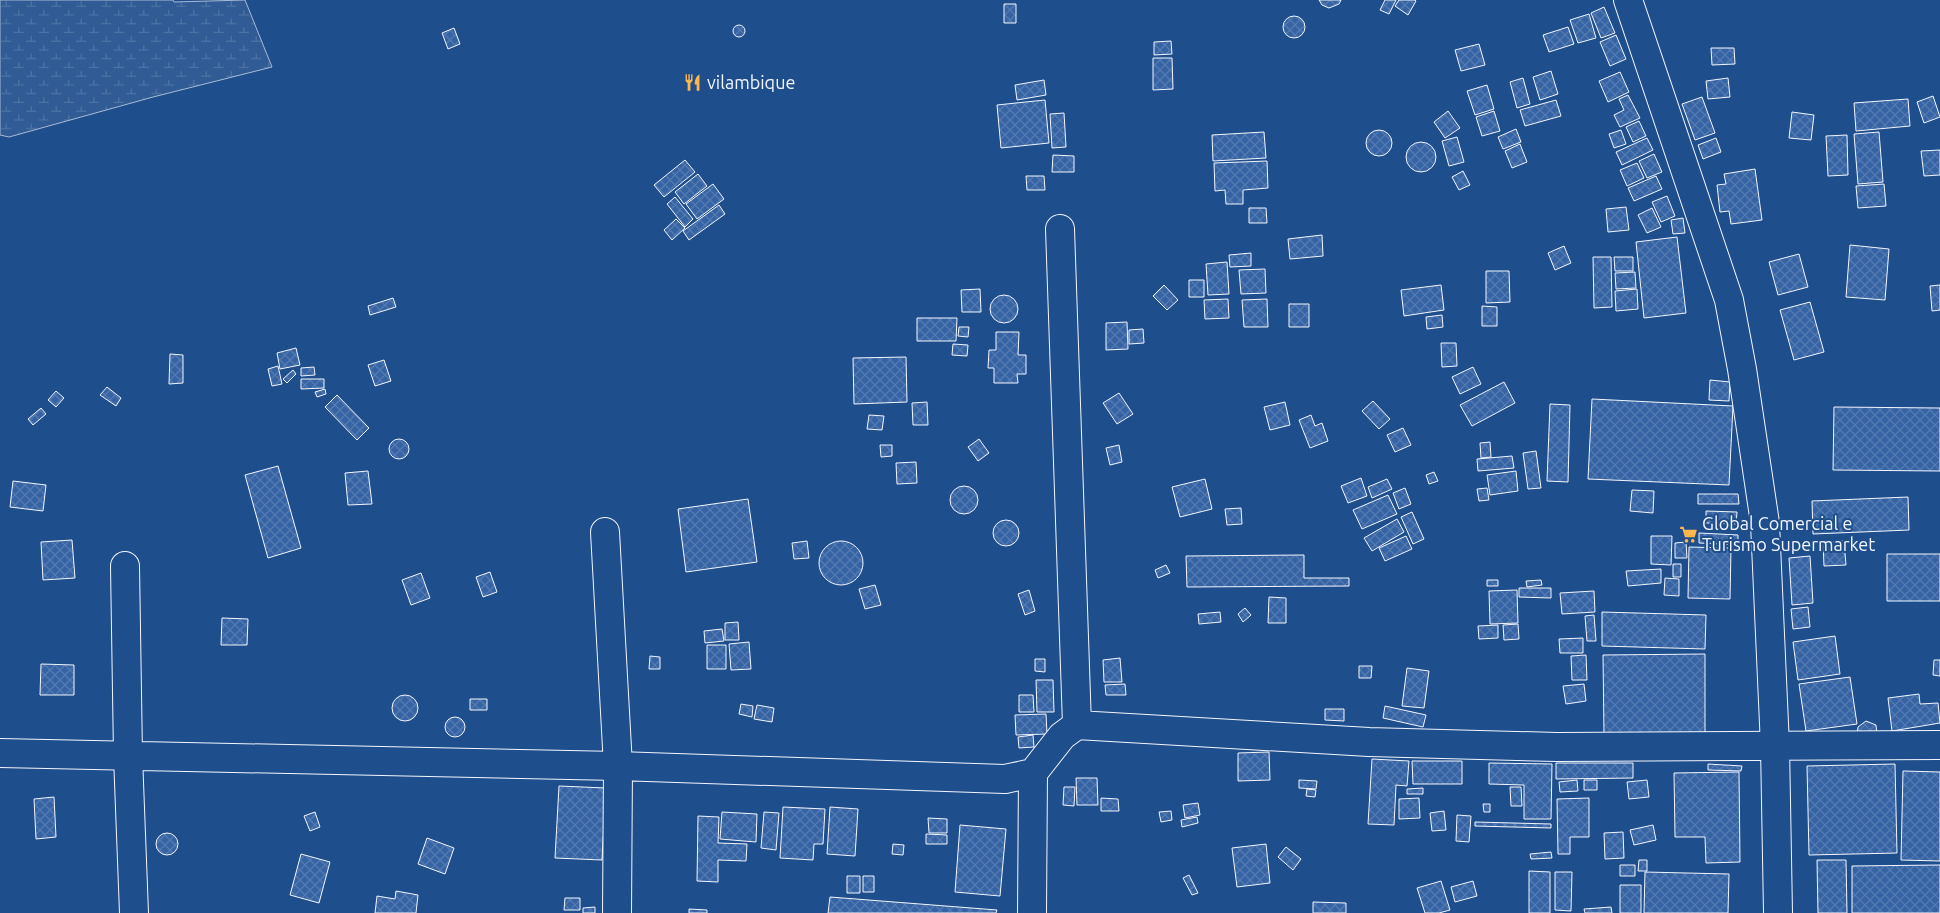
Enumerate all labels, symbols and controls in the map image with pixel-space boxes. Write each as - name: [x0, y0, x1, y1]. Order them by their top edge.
- place label: vilambique: [707, 72, 795, 92]
- restaurant icon: vilambique: [683, 73, 703, 93]
- place label: Global Comercial e Turismo Supermarket: [1702, 513, 1875, 554]
- supermarket icon: Global Comercial e Turismo Supermarket: [1678, 524, 1698, 544]

